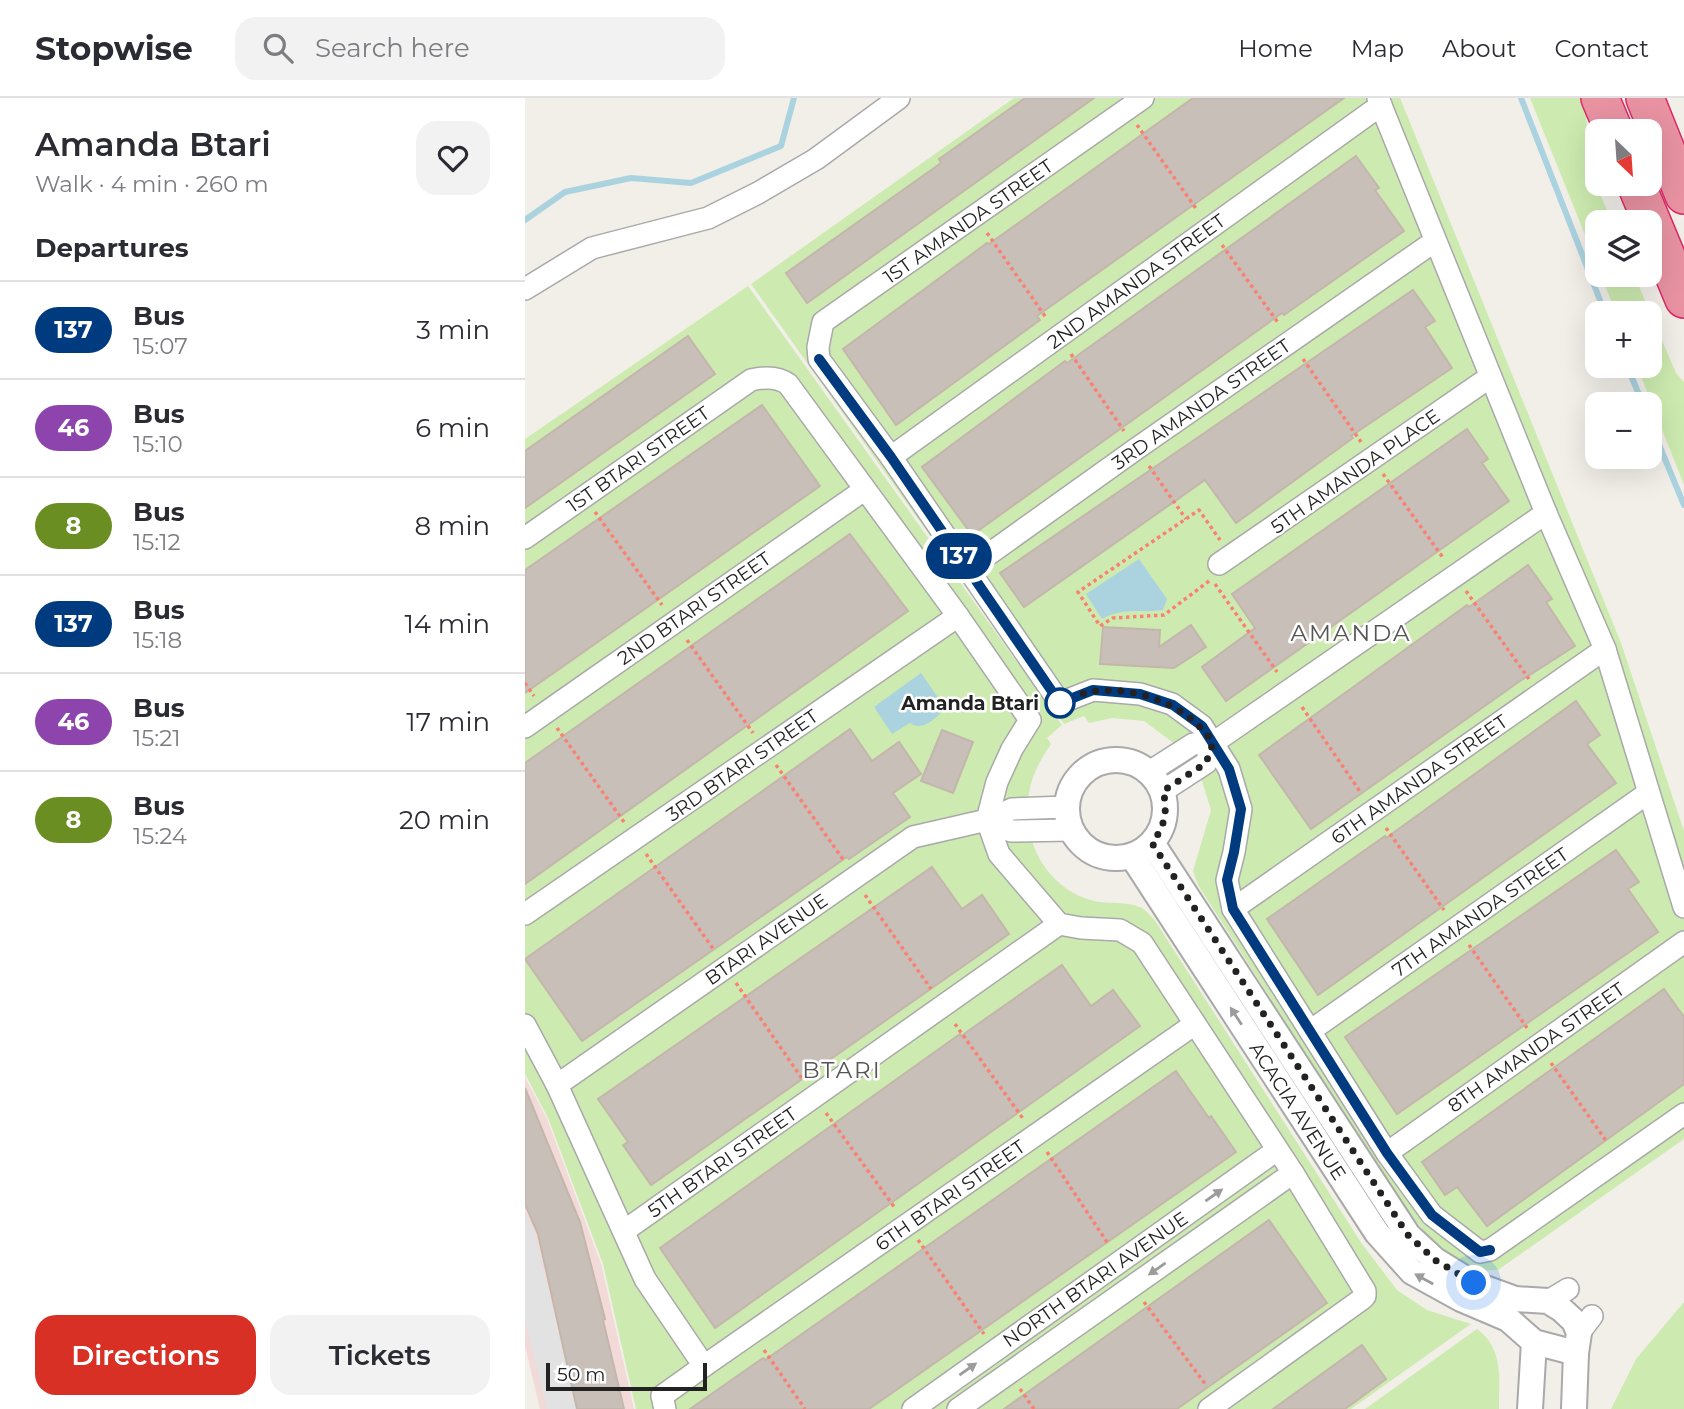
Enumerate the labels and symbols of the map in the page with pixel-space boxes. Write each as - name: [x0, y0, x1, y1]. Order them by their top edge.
- north arrow: [1585, 119, 1663, 196]
- street label: 1ST AMANDA STREET: [879, 154, 1058, 289]
- street label: 2ND AMANDA STREET: [1043, 209, 1230, 354]
- street label: 3RD AMANDA STREET: [1108, 334, 1295, 475]
- street label: 1ST BTARI STREET: [562, 401, 714, 517]
- street label: 5TH AMANDA PLACE: [1266, 404, 1444, 539]
- line badge: 137: [919, 533, 999, 579]
- street label: 2ND BTARI STREET: [613, 547, 775, 670]
- district label: AMANDA: [1291, 619, 1411, 647]
- marker: Amanda Btari: [1045, 688, 1075, 718]
- place label: Amanda Btari: [900, 692, 1039, 715]
- street label: 3RD BTARI STREET: [662, 704, 823, 826]
- street label: 6TH AMANDA STREET: [1327, 710, 1512, 849]
- street label: 7TH AMANDA STREET: [1388, 843, 1573, 982]
- street label: BTARI AVENUE: [701, 889, 832, 990]
- street label: 8TH AMANDA STREET: [1443, 978, 1629, 1117]
- one-way arrow: [1229, 1007, 1243, 1025]
- street label: ACACIA AVENUE: [1244, 1038, 1351, 1184]
- district label: BTARI: [802, 1056, 882, 1084]
- street label: 5TH BTARI STREET: [643, 1102, 801, 1223]
- street label: 6TH BTARI STREET: [871, 1135, 1030, 1256]
- one-way arrow: [1204, 1188, 1223, 1202]
- street label: NORTH BTARI AVENUE: [998, 1207, 1192, 1352]
- one-way arrow: [1148, 1262, 1166, 1276]
- your location: [1456, 1265, 1491, 1300]
- one-way arrow: [1415, 1273, 1434, 1285]
- scale bar: [546, 1360, 707, 1392]
- one-way arrow: [959, 1363, 977, 1377]

